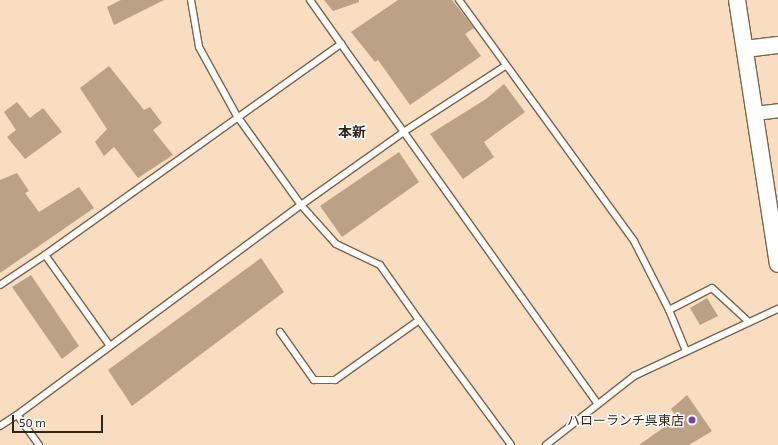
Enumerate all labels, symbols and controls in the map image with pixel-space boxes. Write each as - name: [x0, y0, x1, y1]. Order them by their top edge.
- district label: 本新: [338, 124, 366, 140]
- scale bar: [14, 407, 105, 433]
- place label: ハローランチ呉東店: [567, 412, 684, 428]
- text: 50 m: [19, 415, 46, 429]
- marker: ハローランチ呉東店: [687, 415, 697, 425]

